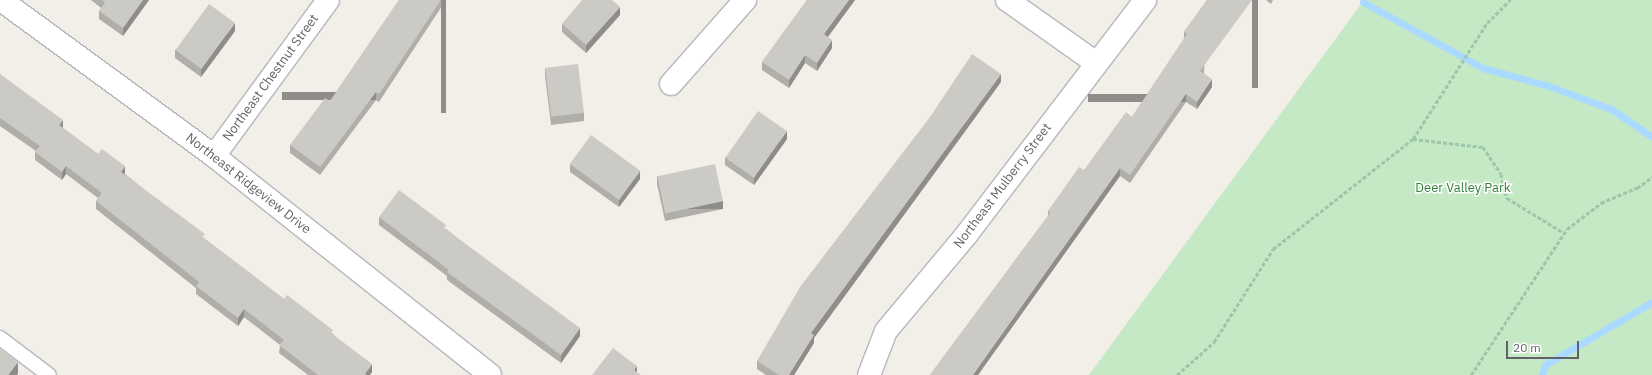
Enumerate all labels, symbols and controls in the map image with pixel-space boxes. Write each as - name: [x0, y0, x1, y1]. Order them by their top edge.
- street label: Northeast Chestnut Street: [220, 12, 322, 144]
- street label: Northeast Mulberry Street: [951, 121, 1055, 251]
- street label: Northeast Ridgeview Drive: [182, 130, 314, 238]
- park label: Deer Valley Park: [1415, 180, 1511, 196]
- scale bar: [1508, 333, 1581, 359]
- text: 20 m: [1513, 340, 1541, 355]

